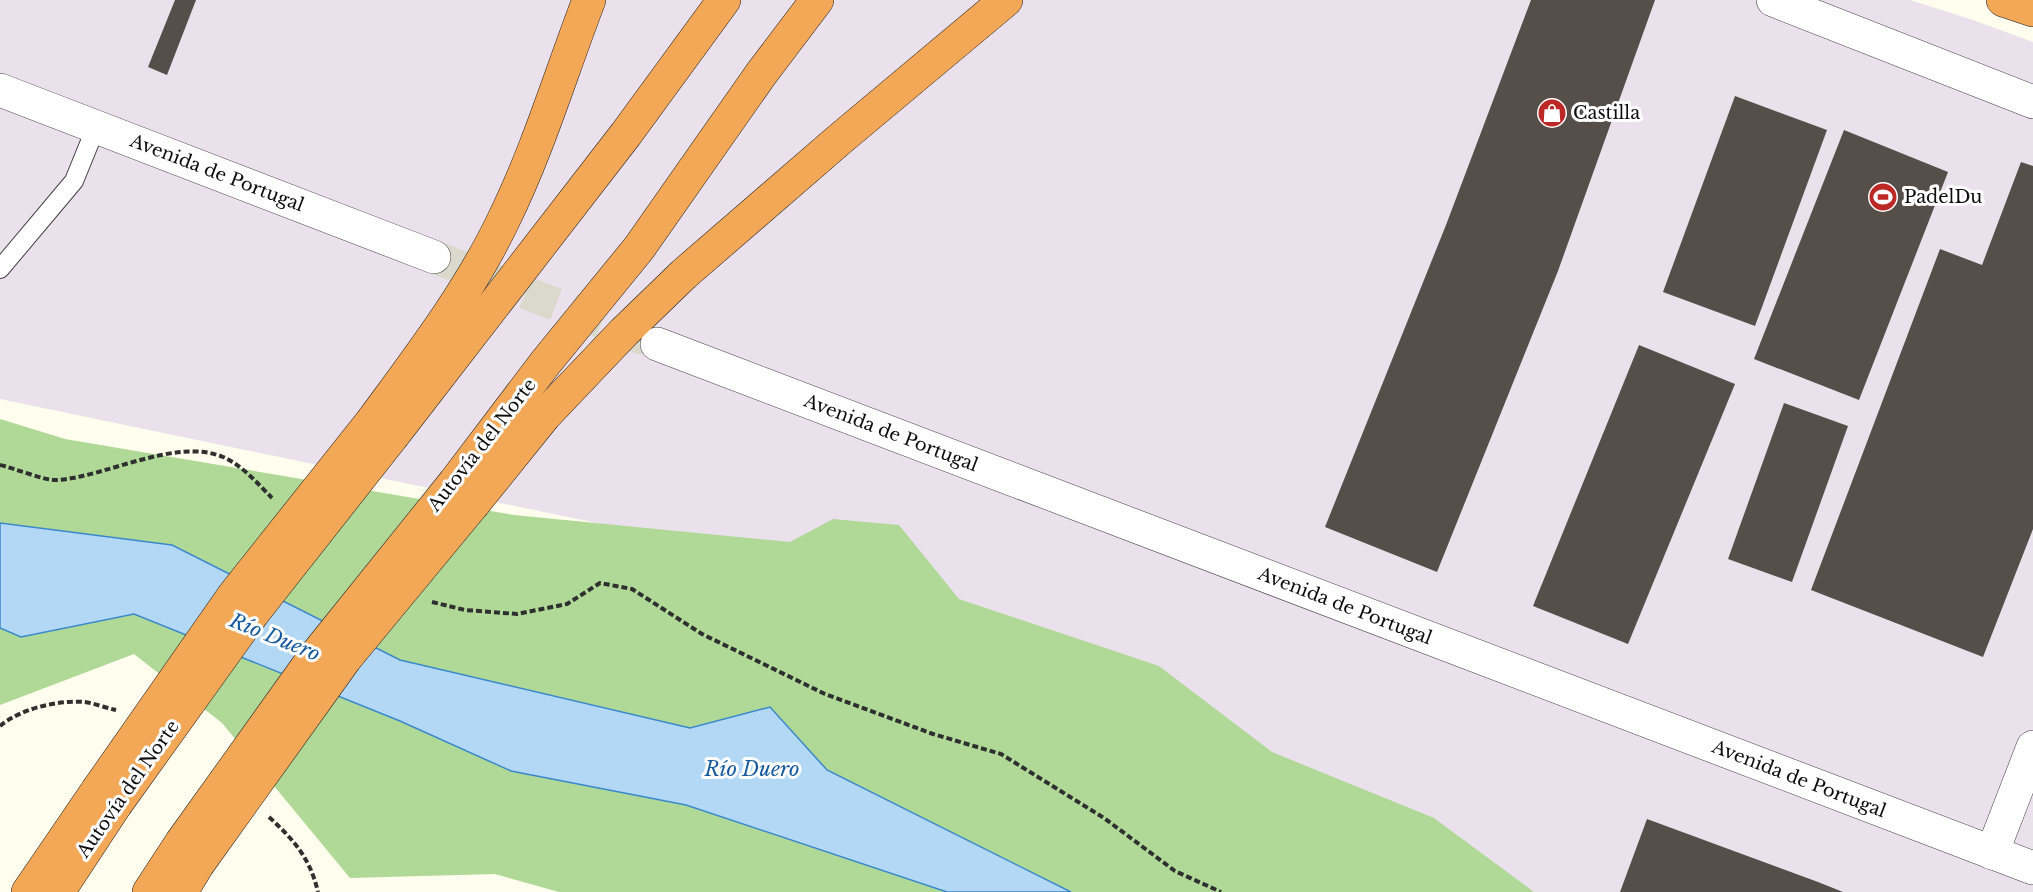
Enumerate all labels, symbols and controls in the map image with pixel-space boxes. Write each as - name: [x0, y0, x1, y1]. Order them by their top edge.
- shop icon: Castilla: [1536, 97, 1568, 129]
- place label: Castilla: [1573, 102, 1640, 124]
- street label: Avenida de Portugal: [126, 129, 307, 216]
- sports icon: PadelDu: [1867, 181, 1899, 213]
- place label: PadelDu: [1904, 186, 1982, 208]
- street label: Autovía del Norte: [423, 374, 541, 517]
- street label: Avenida de Portugal: [800, 389, 981, 476]
- street label: Avenida de Portugal: [1254, 562, 1435, 649]
- water label: Río Duero: [225, 608, 324, 666]
- street label: Autovía del Norte: [72, 716, 184, 863]
- street label: Avenida de Portugal: [1708, 735, 1889, 822]
- water label: Río Duero: [703, 757, 800, 781]

